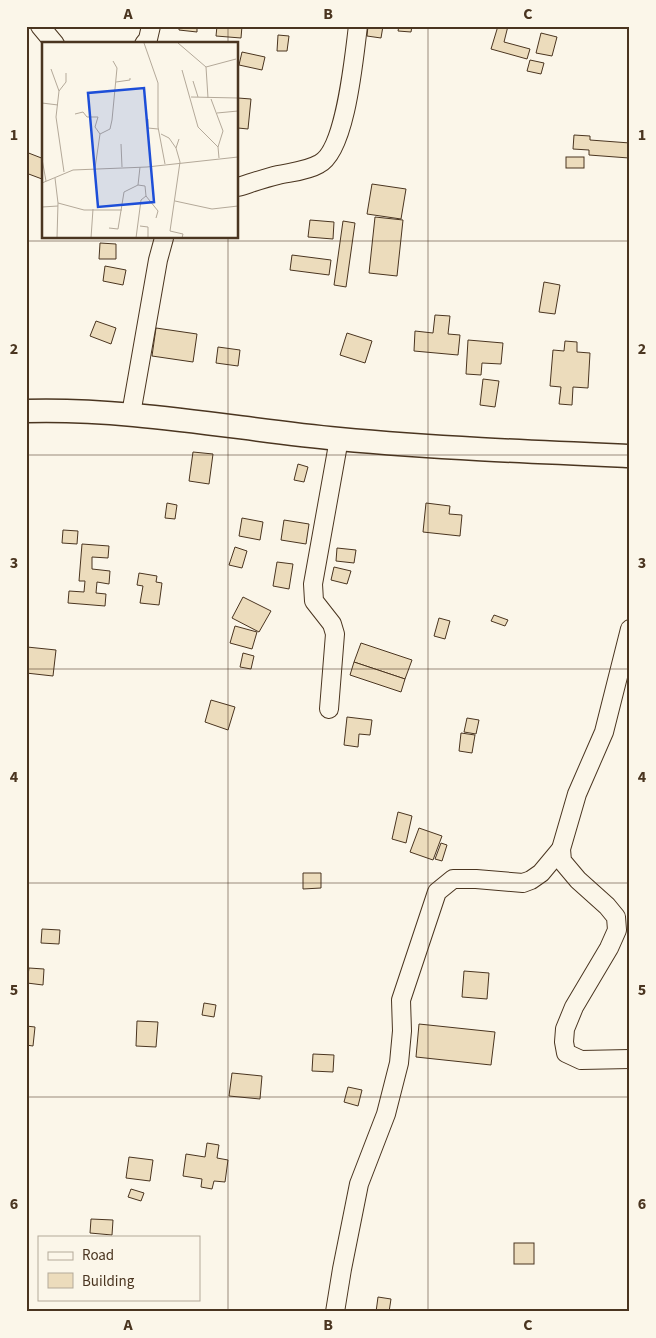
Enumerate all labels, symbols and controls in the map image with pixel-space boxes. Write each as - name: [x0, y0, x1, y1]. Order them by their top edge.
- text: A: [122, 3, 133, 25]
- text: B: [323, 3, 333, 25]
- text: C: [523, 3, 533, 25]
- inset map: [42, 42, 239, 239]
- text: 1: [10, 124, 18, 146]
- text: 1: [638, 124, 646, 146]
- text: 2: [10, 338, 18, 360]
- text: 2: [638, 338, 646, 360]
- text: 3: [10, 552, 18, 574]
- text: 3: [638, 552, 646, 574]
- text: 4: [10, 766, 19, 788]
- text: 4: [638, 766, 647, 788]
- text: 5: [10, 979, 18, 1001]
- text: 5: [638, 979, 646, 1001]
- text: 6: [10, 1193, 18, 1215]
- text: 6: [638, 1193, 646, 1215]
- legend: [38, 1236, 200, 1300]
- text: Road: [82, 1245, 114, 1266]
- text: Building: [82, 1271, 135, 1292]
- text: A: [122, 1314, 133, 1336]
- text: B: [323, 1314, 333, 1336]
- text: C: [523, 1314, 533, 1336]

